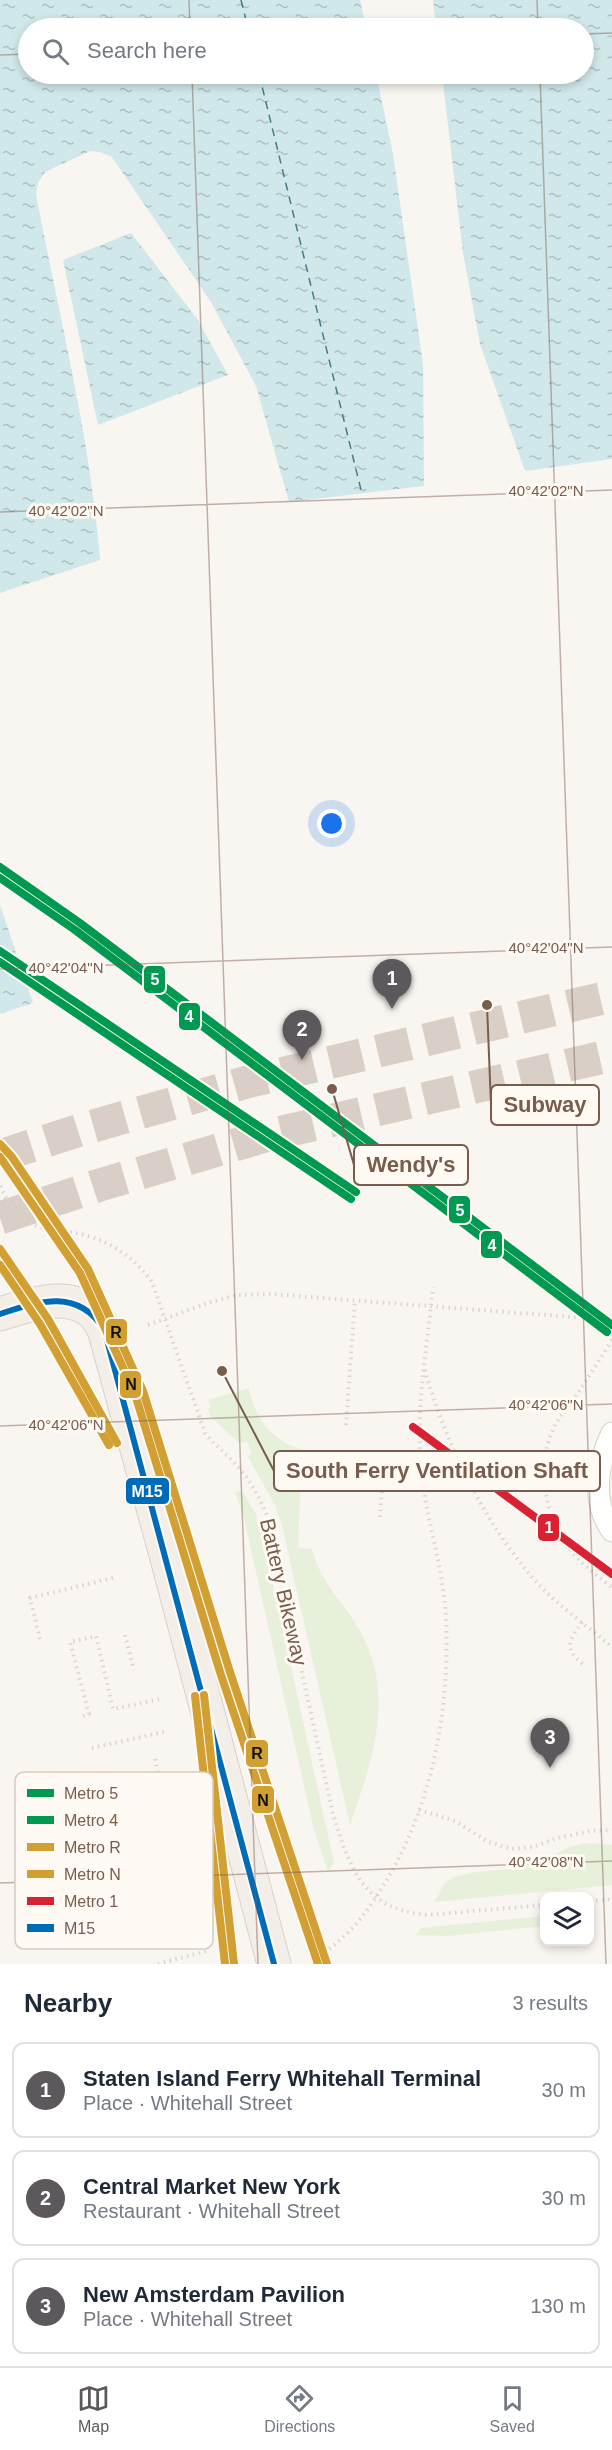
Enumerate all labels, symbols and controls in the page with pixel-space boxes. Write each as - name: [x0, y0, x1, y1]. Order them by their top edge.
- search box: [18, 18, 594, 84]
- icon: search: [39, 35, 72, 68]
- text: Search here: [87, 38, 207, 63]
- text: 40°42'02"N: [508, 482, 584, 499]
- text: 40°42'02"N: [28, 502, 104, 519]
- your location: [317, 809, 346, 838]
- text: 40°42'04"N: [508, 939, 584, 956]
- text: 40°42'04"N: [28, 959, 104, 976]
- pin: 1: [372, 960, 412, 1009]
- line badge: 5: [143, 965, 166, 994]
- text: 5: [151, 971, 160, 988]
- line badge: 4: [178, 1002, 201, 1031]
- text: 4: [185, 1008, 194, 1025]
- pin: 2: [282, 1010, 322, 1060]
- callout: Subway: [491, 1085, 599, 1125]
- text: Subway: [503, 1092, 587, 1117]
- callout: Wendy's: [354, 1145, 468, 1185]
- text: Wendy's: [366, 1152, 456, 1177]
- line badge: 5: [448, 1195, 471, 1224]
- text: 5: [456, 1202, 465, 1219]
- line badge: 4: [480, 1230, 503, 1259]
- text: 4: [488, 1237, 497, 1254]
- line badge: R: [105, 1318, 128, 1346]
- text: R: [110, 1324, 122, 1341]
- line badge: N: [119, 1370, 142, 1399]
- text: N: [125, 1376, 137, 1393]
- text: 40°42'06"N: [508, 1396, 584, 1413]
- text: 40°42'06"N: [28, 1416, 104, 1433]
- callout: South Ferry Ventilation Shaft: [274, 1451, 600, 1491]
- text: South Ferry Ventilation Shaft: [286, 1458, 589, 1483]
- line badge: M15: [125, 1477, 170, 1505]
- text: M15: [131, 1483, 163, 1500]
- line badge: 1: [537, 1513, 560, 1542]
- street label: Battery Bikeway: [256, 1516, 312, 1668]
- text: 1: [545, 1519, 554, 1536]
- pin: 3: [530, 1718, 570, 1768]
- line badge: R: [245, 1739, 269, 1768]
- text: R: [251, 1745, 263, 1762]
- legend: [15, 1772, 213, 1949]
- text: Metro 5: [64, 1785, 118, 1802]
- line badge: N: [251, 1785, 275, 1814]
- text: N: [257, 1792, 269, 1809]
- text: Metro 4: [64, 1812, 118, 1829]
- text: Metro R: [64, 1839, 121, 1856]
- text: 40°42'08"N: [508, 1853, 584, 1870]
- text: Metro N: [64, 1866, 121, 1883]
- map controls: [540, 1892, 594, 1946]
- button: layers: [540, 1892, 594, 1946]
- text: Metro 1: [64, 1893, 118, 1910]
- text: M15: [64, 1920, 95, 1937]
- text: Nearby: [24, 1988, 112, 2018]
- text: 3 results: [512, 1992, 588, 2014]
- text: Staten Island Ferry Whitehall Terminal: [83, 2066, 481, 2091]
- text: 1: [40, 2079, 51, 2101]
- text: 30 m: [542, 2079, 586, 2101]
- text: Place · Whitehall Street: [83, 2092, 292, 2114]
- text: Central Market New York: [83, 2174, 340, 2199]
- text: 2: [40, 2187, 51, 2209]
- text: 30 m: [542, 2187, 586, 2209]
- text: Restaurant · Whitehall Street: [83, 2200, 340, 2222]
- text: New Amsterdam Pavilion: [83, 2282, 345, 2307]
- text: 3: [40, 2295, 51, 2317]
- text: 130 m: [530, 2295, 586, 2317]
- text: Place · Whitehall Street: [83, 2308, 292, 2330]
- tab: Map: [77, 2382, 110, 2436]
- tab: Directions: [264, 2382, 335, 2436]
- tab: Saved: [490, 2382, 535, 2436]

